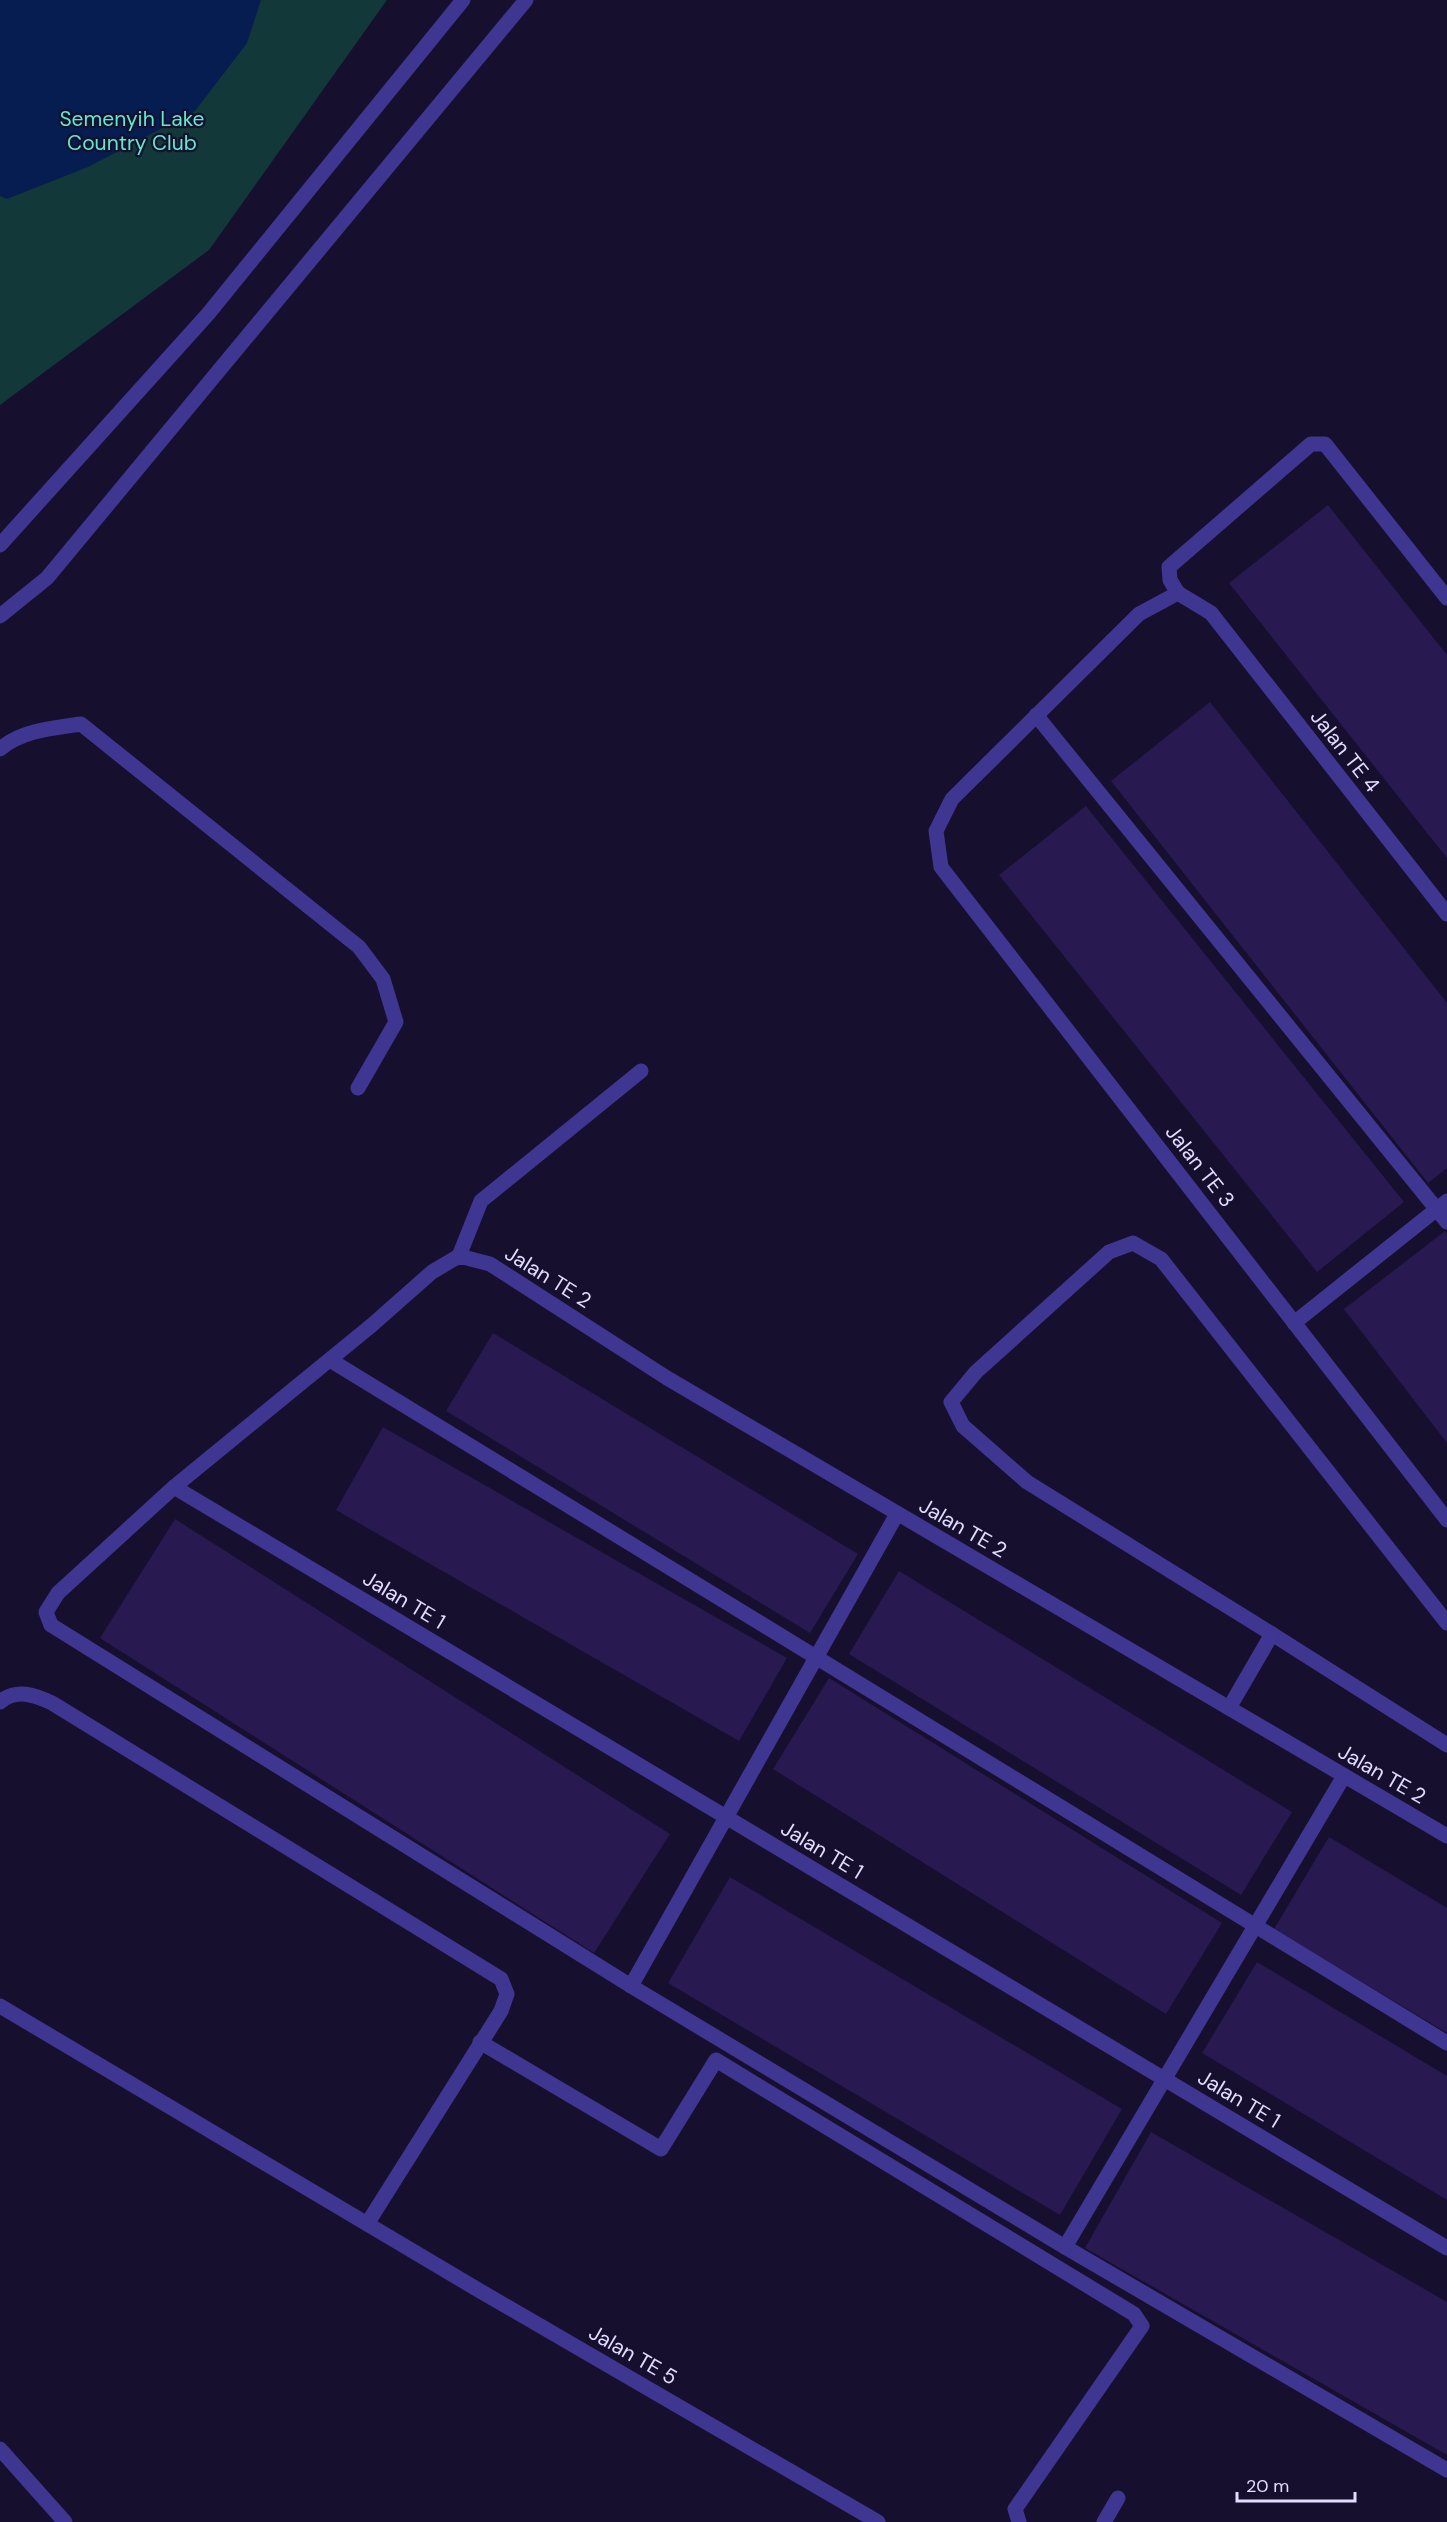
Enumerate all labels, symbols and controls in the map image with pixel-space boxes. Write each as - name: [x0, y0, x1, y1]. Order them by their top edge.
- park label: Semenyih Lake Country Club: [59, 105, 205, 157]
- street label: Jalan TE 4: [1304, 704, 1386, 798]
- street label: Jalan TE 3: [1159, 1119, 1241, 1213]
- street label: Jalan TE 2: [499, 1239, 597, 1315]
- street label: Jalan TE 2: [914, 1492, 1012, 1564]
- street label: Jalan TE 1: [358, 1564, 450, 1636]
- street label: Jalan TE 2: [1333, 1738, 1431, 1810]
- street label: Jalan TE 1: [776, 1814, 868, 1886]
- street label: Jalan TE 1: [1193, 2063, 1285, 2135]
- street label: Jalan TE 5: [584, 2318, 682, 2392]
- scale bar: [1237, 2465, 1356, 2503]
- text: 20 m: [1246, 2474, 1289, 2498]

